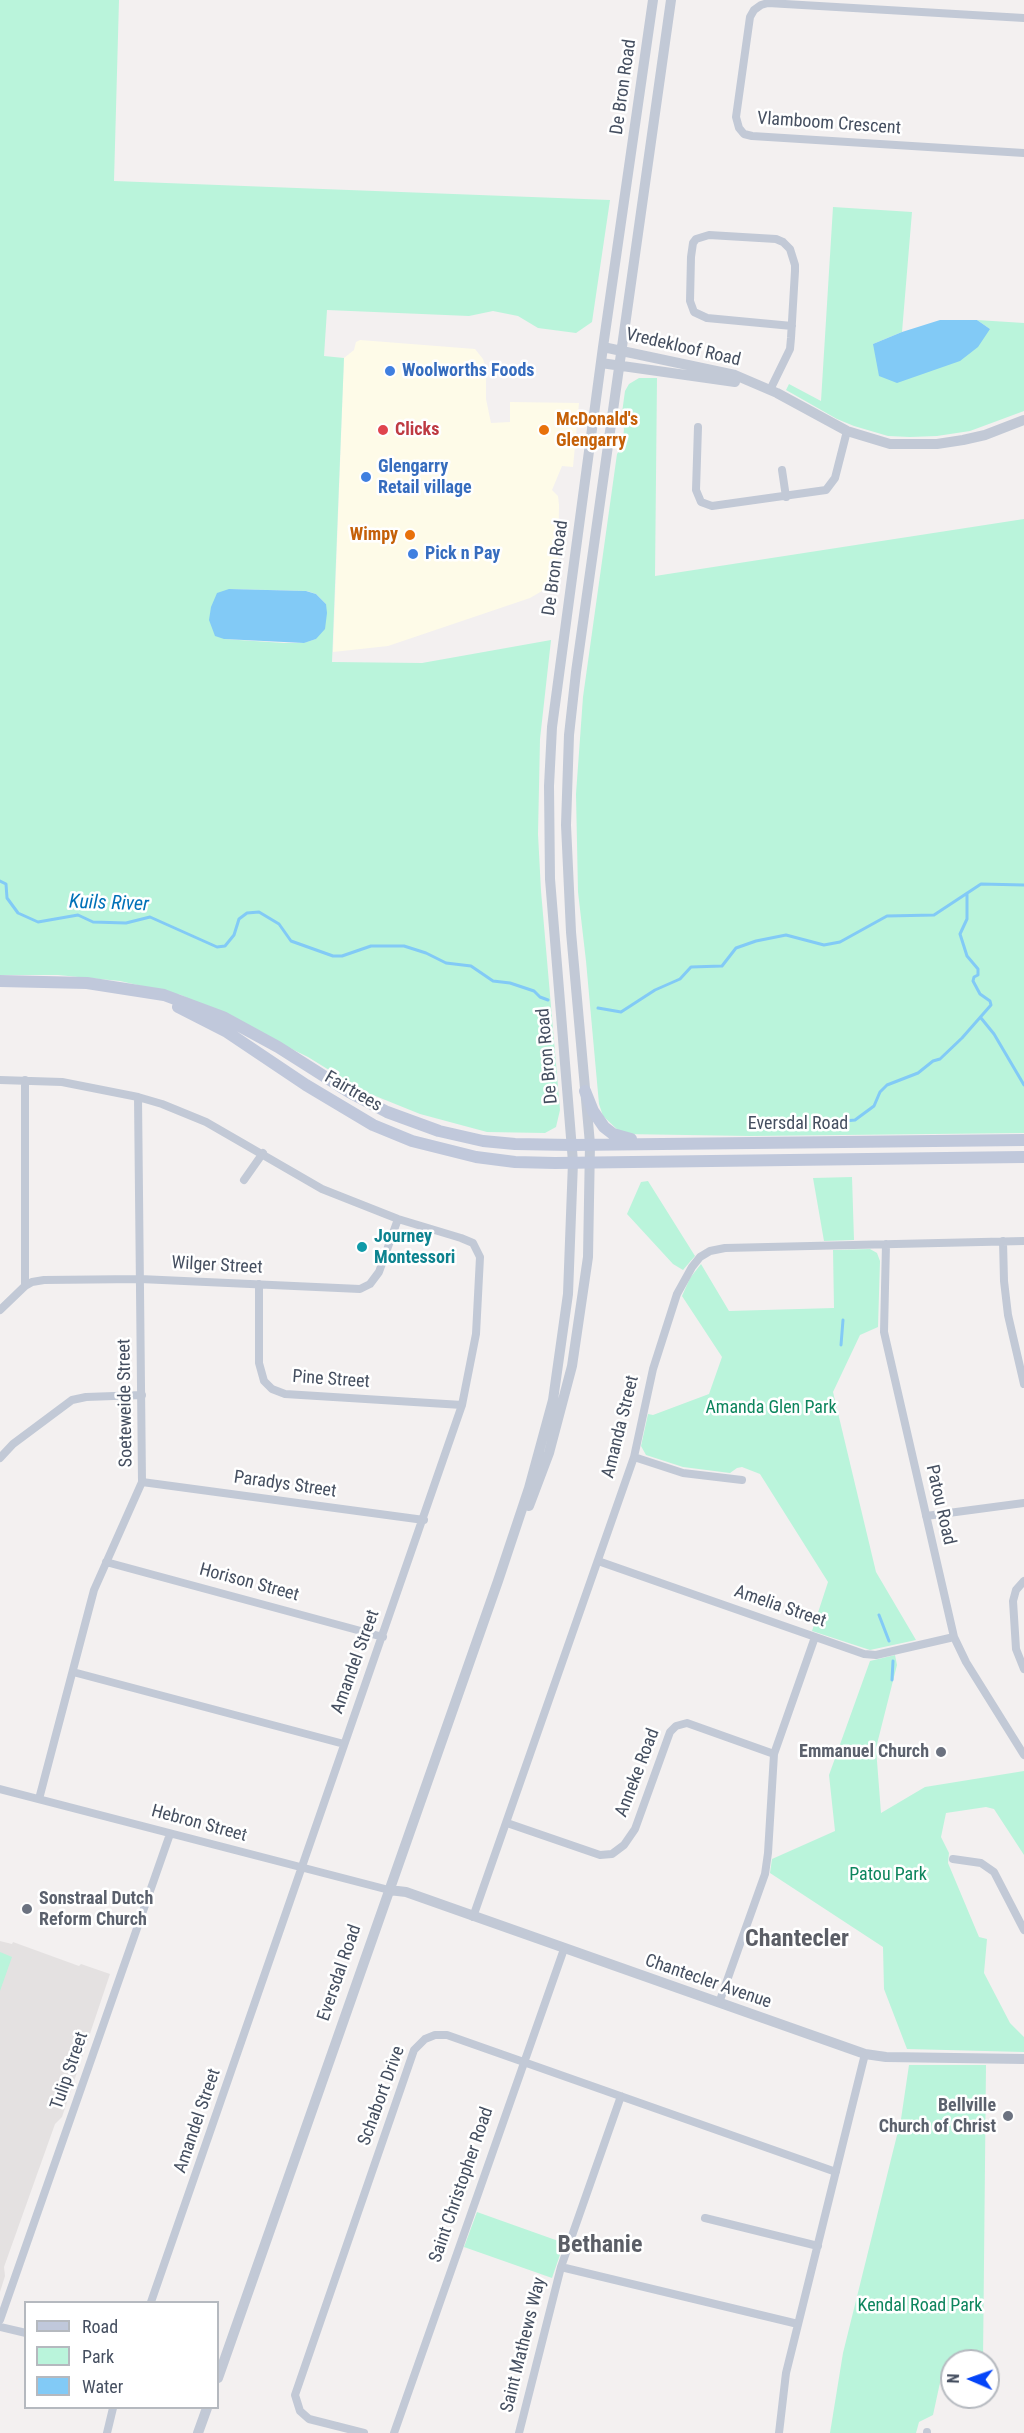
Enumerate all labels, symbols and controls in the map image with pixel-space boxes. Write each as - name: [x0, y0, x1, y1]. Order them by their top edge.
- street label: De Bron Road: [607, 38, 641, 136]
- street label: Vlamboom Crescent: [756, 108, 902, 140]
- street label: Vredekloof Road: [623, 324, 743, 372]
- place label: Woolworths Foods: [402, 360, 535, 382]
- marker: Woolworths Foods: [383, 364, 397, 378]
- place label: McDonald's Glengarry: [556, 409, 638, 452]
- place label: Clicks: [395, 419, 439, 441]
- marker: Clicks: [376, 423, 390, 437]
- marker: McDonald's Glengarry: [537, 423, 551, 437]
- place label: Glengarry Retail village: [378, 456, 472, 498]
- marker: Glengarry Retail village: [359, 470, 373, 484]
- street label: De Bron Road: [539, 519, 573, 617]
- place label: Wimpy: [350, 524, 398, 546]
- marker: Wimpy: [403, 528, 417, 542]
- place label: Pick n Pay: [425, 543, 500, 565]
- marker: Pick n Pay: [406, 547, 420, 561]
- water label: Kuils River: [69, 891, 149, 917]
- street label: De Bron Road: [533, 1007, 563, 1105]
- street label: Fairtrees: [320, 1067, 386, 1117]
- street label: Eversdal Road: [748, 1113, 848, 1135]
- place label: Journey Montessori: [374, 1226, 455, 1268]
- marker: Journey Montessori: [355, 1240, 369, 1254]
- street label: Wilger Street: [171, 1253, 263, 1279]
- street label: Soeteweide Street: [114, 1339, 138, 1467]
- street label: Pine Street: [292, 1367, 370, 1393]
- street label: Amanda Street: [598, 1373, 644, 1481]
- park label: Amanda Glen Park: [705, 1397, 837, 1419]
- street label: Patou Road: [920, 1463, 960, 1547]
- street label: Paradys Street: [232, 1467, 338, 1503]
- street label: Horison Street: [197, 1559, 301, 1607]
- street label: Amelia Street: [731, 1581, 829, 1633]
- street label: Amandel Street: [327, 1607, 385, 1717]
- street label: Anneke Road: [611, 1726, 665, 1820]
- place label: Emmanuel Church: [799, 1741, 929, 1763]
- marker: Emmanuel Church: [934, 1745, 948, 1759]
- street label: Hebron Street: [149, 1801, 249, 1847]
- park label: Patou Park: [849, 1864, 927, 1886]
- place label: Sonstraal Dutch Reform Church: [39, 1888, 153, 1930]
- marker: Sonstraal Dutch Reform Church: [20, 1902, 34, 1916]
- street label: Eversdal Road: [313, 1922, 367, 2024]
- district label: Chantecler: [745, 1926, 849, 1954]
- street label: Chantecler Avenue: [642, 1950, 774, 2014]
- street label: Tulip Street: [47, 2029, 93, 2113]
- street label: Schabort Drive: [354, 2043, 410, 2149]
- street label: Amandel Street: [170, 2066, 226, 2176]
- place label: Bellville Church of Christ: [879, 2095, 996, 2138]
- street label: Saint Christopher Road: [425, 2104, 499, 2266]
- marker: Bellville Church of Christ: [1001, 2109, 1015, 2123]
- district label: Bethanie: [558, 2232, 642, 2260]
- street label: Saint Mathews Way: [497, 2275, 551, 2415]
- park label: Kendal Road Park: [858, 2295, 982, 2317]
- legend: [24, 2301, 219, 2409]
- text: Road: [82, 2316, 118, 2337]
- text: Park: [82, 2346, 114, 2367]
- north arrow: [940, 2349, 1000, 2409]
- text: N: [944, 2373, 963, 2384]
- text: Water: [82, 2376, 123, 2397]

